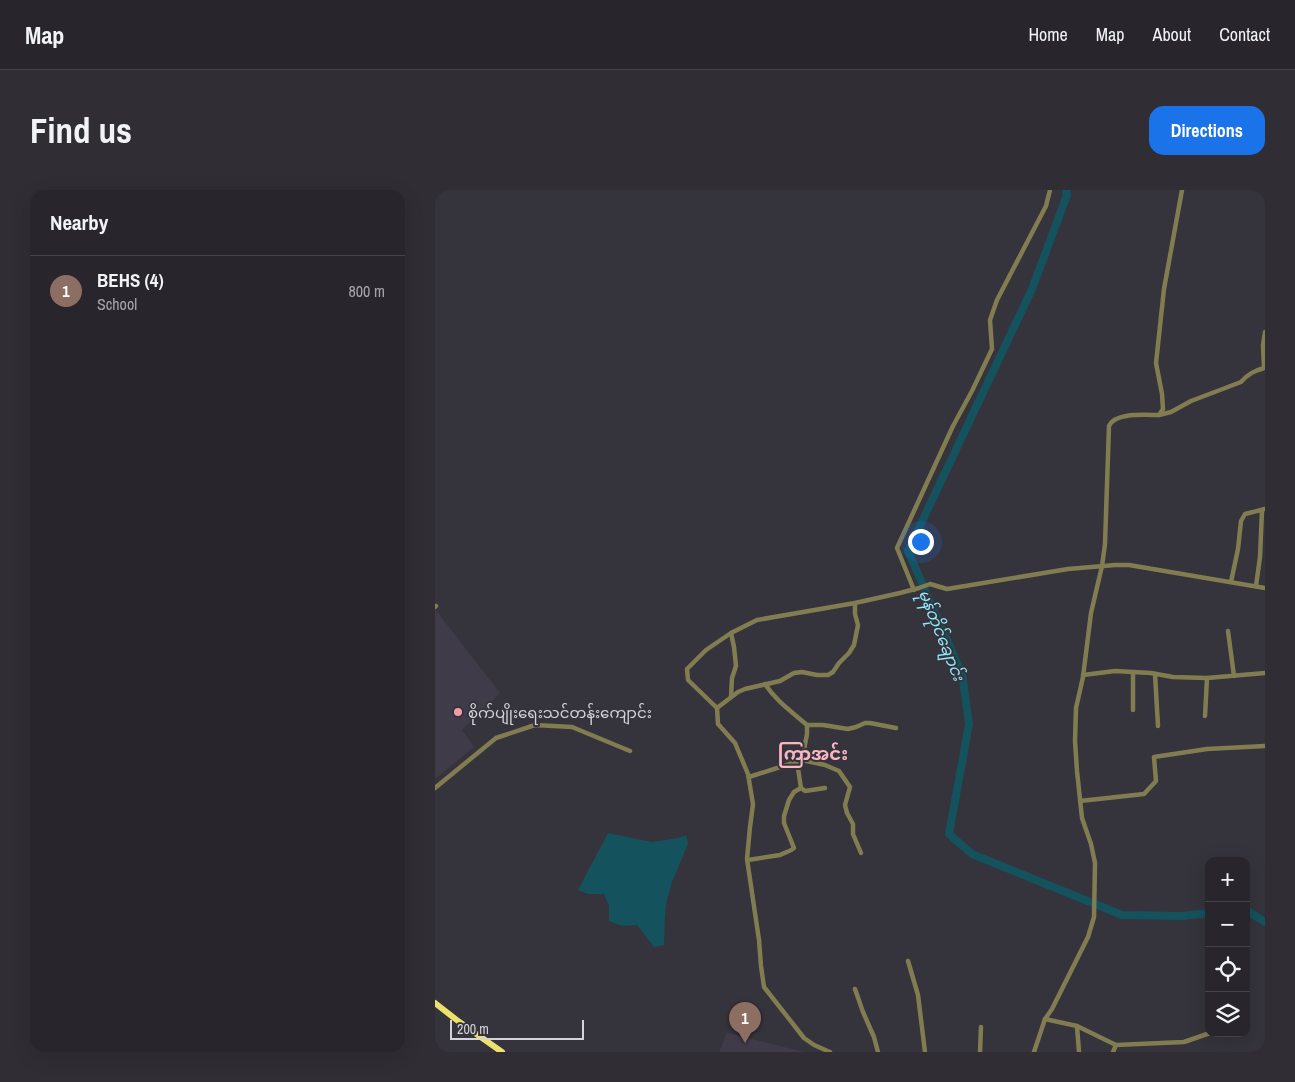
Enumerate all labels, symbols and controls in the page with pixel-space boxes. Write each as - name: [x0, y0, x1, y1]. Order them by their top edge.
- text: Map: [25, 19, 64, 51]
- text: Home: [1028, 22, 1068, 47]
- text: Map: [1096, 22, 1125, 47]
- text: About: [1153, 22, 1191, 47]
- text: Contact: [1219, 22, 1270, 47]
- button: Directions: [1149, 106, 1265, 155]
- text: Find us: [30, 107, 132, 154]
- text: Nearby: [50, 208, 108, 237]
- text: BEHS (4): [97, 267, 164, 293]
- text: 1: [62, 280, 70, 302]
- text: 800 m: [349, 280, 385, 302]
- text: School: [97, 293, 137, 315]
- your location: [908, 529, 934, 555]
- water label: မုန်တိုင်ချောင်း: [911, 586, 971, 686]
- place label: စိုက်ပျိုးရေးသင်တန်းကျောင်း: [468, 702, 652, 725]
- marker: စိုက်ပျိုးရေးသင်တန်းကျောင်း: [452, 706, 464, 718]
- district label: ကြာအင်း: [778, 741, 848, 768]
- map controls: [1205, 857, 1250, 1037]
- button: +: [1205, 857, 1250, 902]
- button: −: [1205, 902, 1250, 947]
- button: locate: [1205, 947, 1250, 992]
- button: layers: [1205, 992, 1250, 1037]
- pin: 1: [729, 1002, 761, 1043]
- scale bar: [450, 1017, 584, 1040]
- text: 200 m: [457, 1020, 489, 1038]

